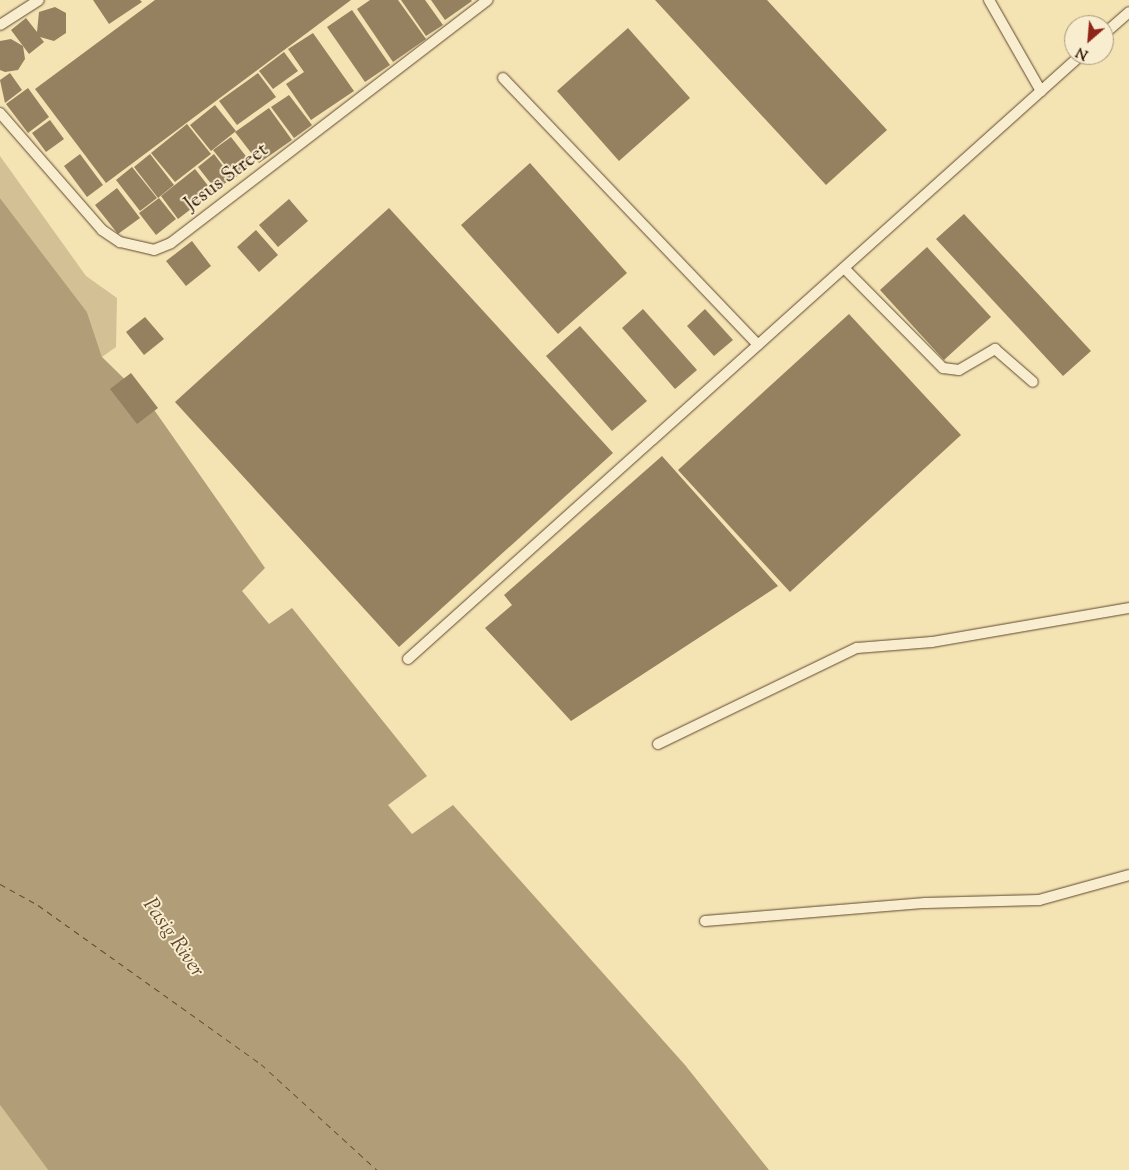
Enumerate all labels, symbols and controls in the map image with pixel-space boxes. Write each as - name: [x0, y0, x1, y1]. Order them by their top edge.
- north arrow: [1064, 15, 1114, 65]
- text: N: [1073, 41, 1092, 64]
- street label: Jesus Street: [181, 139, 273, 217]
- water label: Pasig River: [137, 894, 209, 982]

